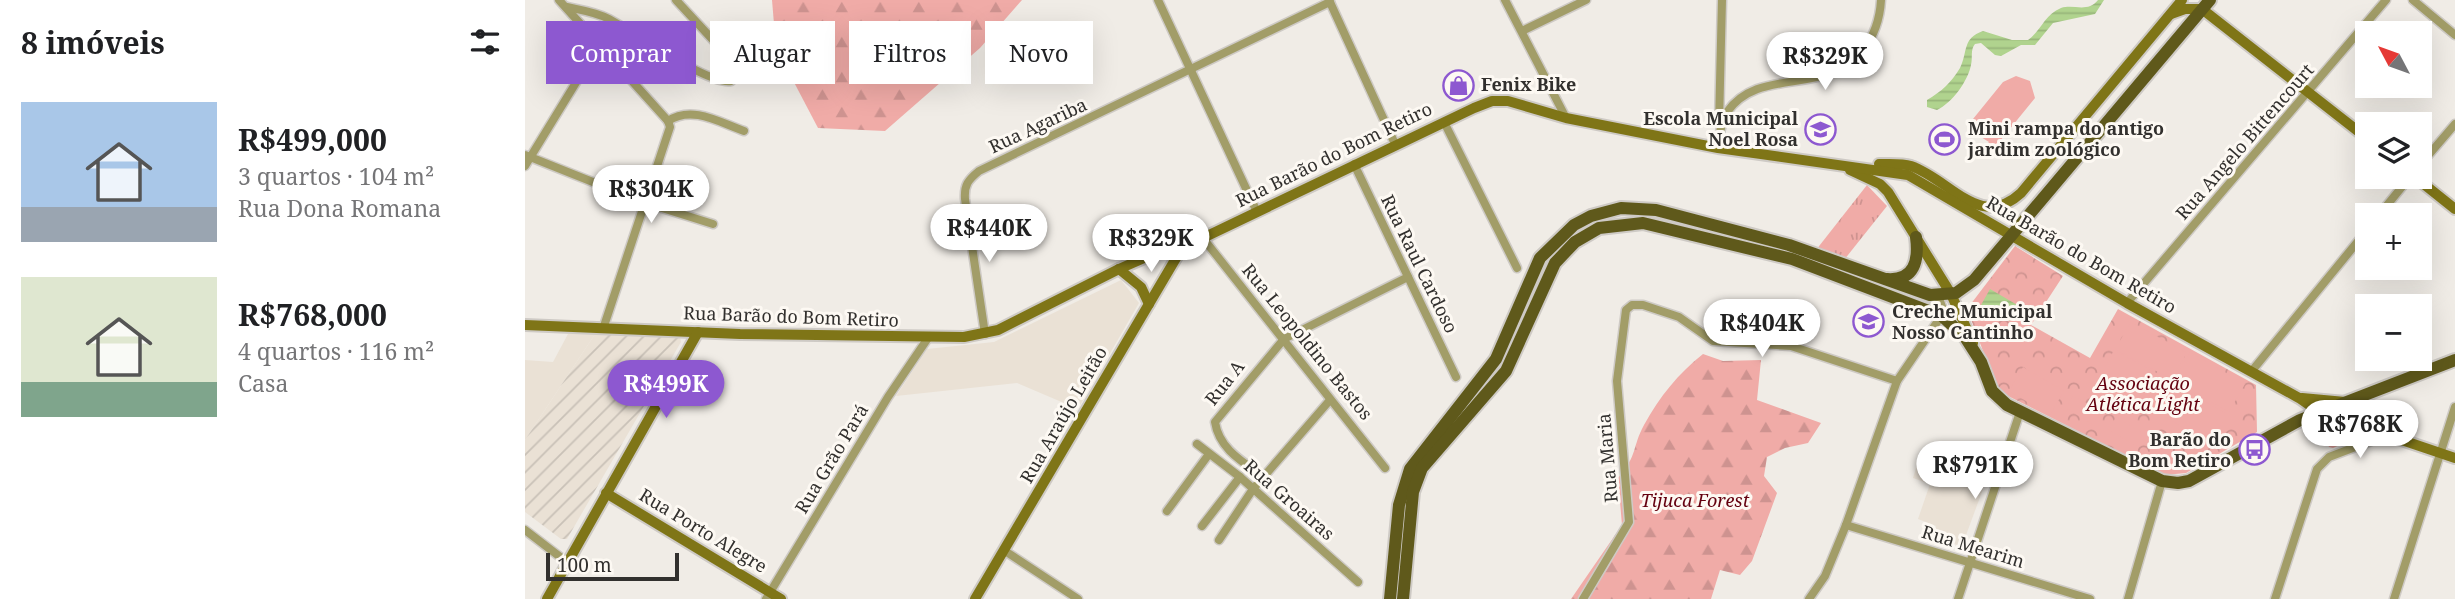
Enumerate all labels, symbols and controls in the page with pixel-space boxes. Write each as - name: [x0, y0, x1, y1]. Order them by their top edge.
- chip: Comprar: [546, 21, 696, 84]
- chip: Alugar: [710, 21, 835, 84]
- chip: Filtros: [849, 21, 971, 84]
- chip: Novo: [985, 21, 1093, 84]
- north arrow: [2355, 21, 2433, 98]
- map controls: [2355, 21, 2432, 371]
- text: 8 imóveis: [21, 22, 165, 63]
- icon: filters: [466, 23, 504, 61]
- pin: R$329K: [1768, 32, 1882, 92]
- text: R$329K: [1782, 39, 1868, 71]
- street label: Rua Angelo Bittencourt: [2170, 58, 2319, 224]
- shop icon: Fenix Bike: [1441, 68, 1475, 102]
- place label: Fenix Bike: [1481, 72, 1576, 96]
- street label: Rua Agariba: [985, 92, 1091, 158]
- street label: Rua Barão do Bom Retiro: [1231, 96, 1436, 212]
- place label: Escola Municipal Noel Rosa: [1643, 106, 1799, 151]
- school or university icon: Escola Municipal Noel Rosa: [1804, 112, 1838, 146]
- button: layers: [2355, 112, 2432, 189]
- place label: Mini rampa do antigo jardim zoológico: [1967, 116, 2164, 161]
- text: R$499,000: [238, 119, 387, 160]
- sports icon: Mini rampa do antigo jardim zoológico: [1928, 122, 1962, 156]
- icon: home: [77, 130, 161, 214]
- text: 3 quartos · 104 m²: [238, 160, 434, 192]
- pin: R$304K: [594, 166, 708, 225]
- text: R$304K: [608, 172, 694, 204]
- street label: Rua Raul Cardoso: [1376, 190, 1464, 337]
- street label: Rua Barão do Bom Retiro: [1982, 190, 2181, 318]
- text: Rua Dona Romana: [238, 192, 441, 224]
- button: +: [2355, 203, 2432, 280]
- pin: R$440K: [932, 204, 1046, 264]
- text: R$440K: [946, 211, 1032, 243]
- pin: R$329K: [1094, 215, 1208, 274]
- text: R$329K: [1108, 221, 1194, 253]
- street label: Rua Leopoldino Bastos: [1237, 258, 1378, 425]
- text: R$768,000: [238, 294, 387, 335]
- button: −: [2355, 294, 2432, 371]
- place label: Creche Municipal Nosso Cantinho: [1892, 299, 2053, 344]
- street label: Rua Barão do Bom Retiro: [683, 300, 899, 332]
- pin: R$404K: [1705, 300, 1819, 359]
- icon: home: [77, 305, 161, 389]
- school or university icon: Creche Municipal Nosso Cantinho: [1852, 305, 1886, 339]
- text: R$404K: [1719, 306, 1805, 338]
- text: 4 quartos · 116 m²: [238, 335, 434, 367]
- street label: Rua Araújo Leitão: [1014, 342, 1112, 487]
- street label: Rua A: [1199, 355, 1249, 410]
- pin: R$499K: [609, 360, 723, 420]
- text: Casa: [238, 367, 288, 399]
- text: R$499K: [623, 367, 709, 399]
- park label: Associação Atlética Light: [2084, 371, 2200, 416]
- street label: Rua Grão Pará: [789, 399, 873, 518]
- pin: R$768K: [2303, 400, 2417, 460]
- text: R$768K: [2317, 407, 2403, 439]
- street label: Rua Maria: [1591, 412, 1623, 504]
- place label: Barão do Bom Retiro: [2128, 427, 2231, 472]
- bus stop icon: Barão do Bom Retiro: [2237, 433, 2271, 467]
- pin: R$791K: [1918, 442, 2032, 501]
- text: R$791K: [1932, 448, 2018, 480]
- street label: Rua Groairas: [1240, 453, 1340, 545]
- street label: Rua Porto Alegre: [635, 483, 772, 578]
- park label: Tijuca Forest: [1641, 488, 1750, 512]
- street label: Rua Mearim: [1919, 519, 2027, 573]
- scale bar: [546, 550, 679, 582]
- text: 100 m: [557, 552, 612, 578]

